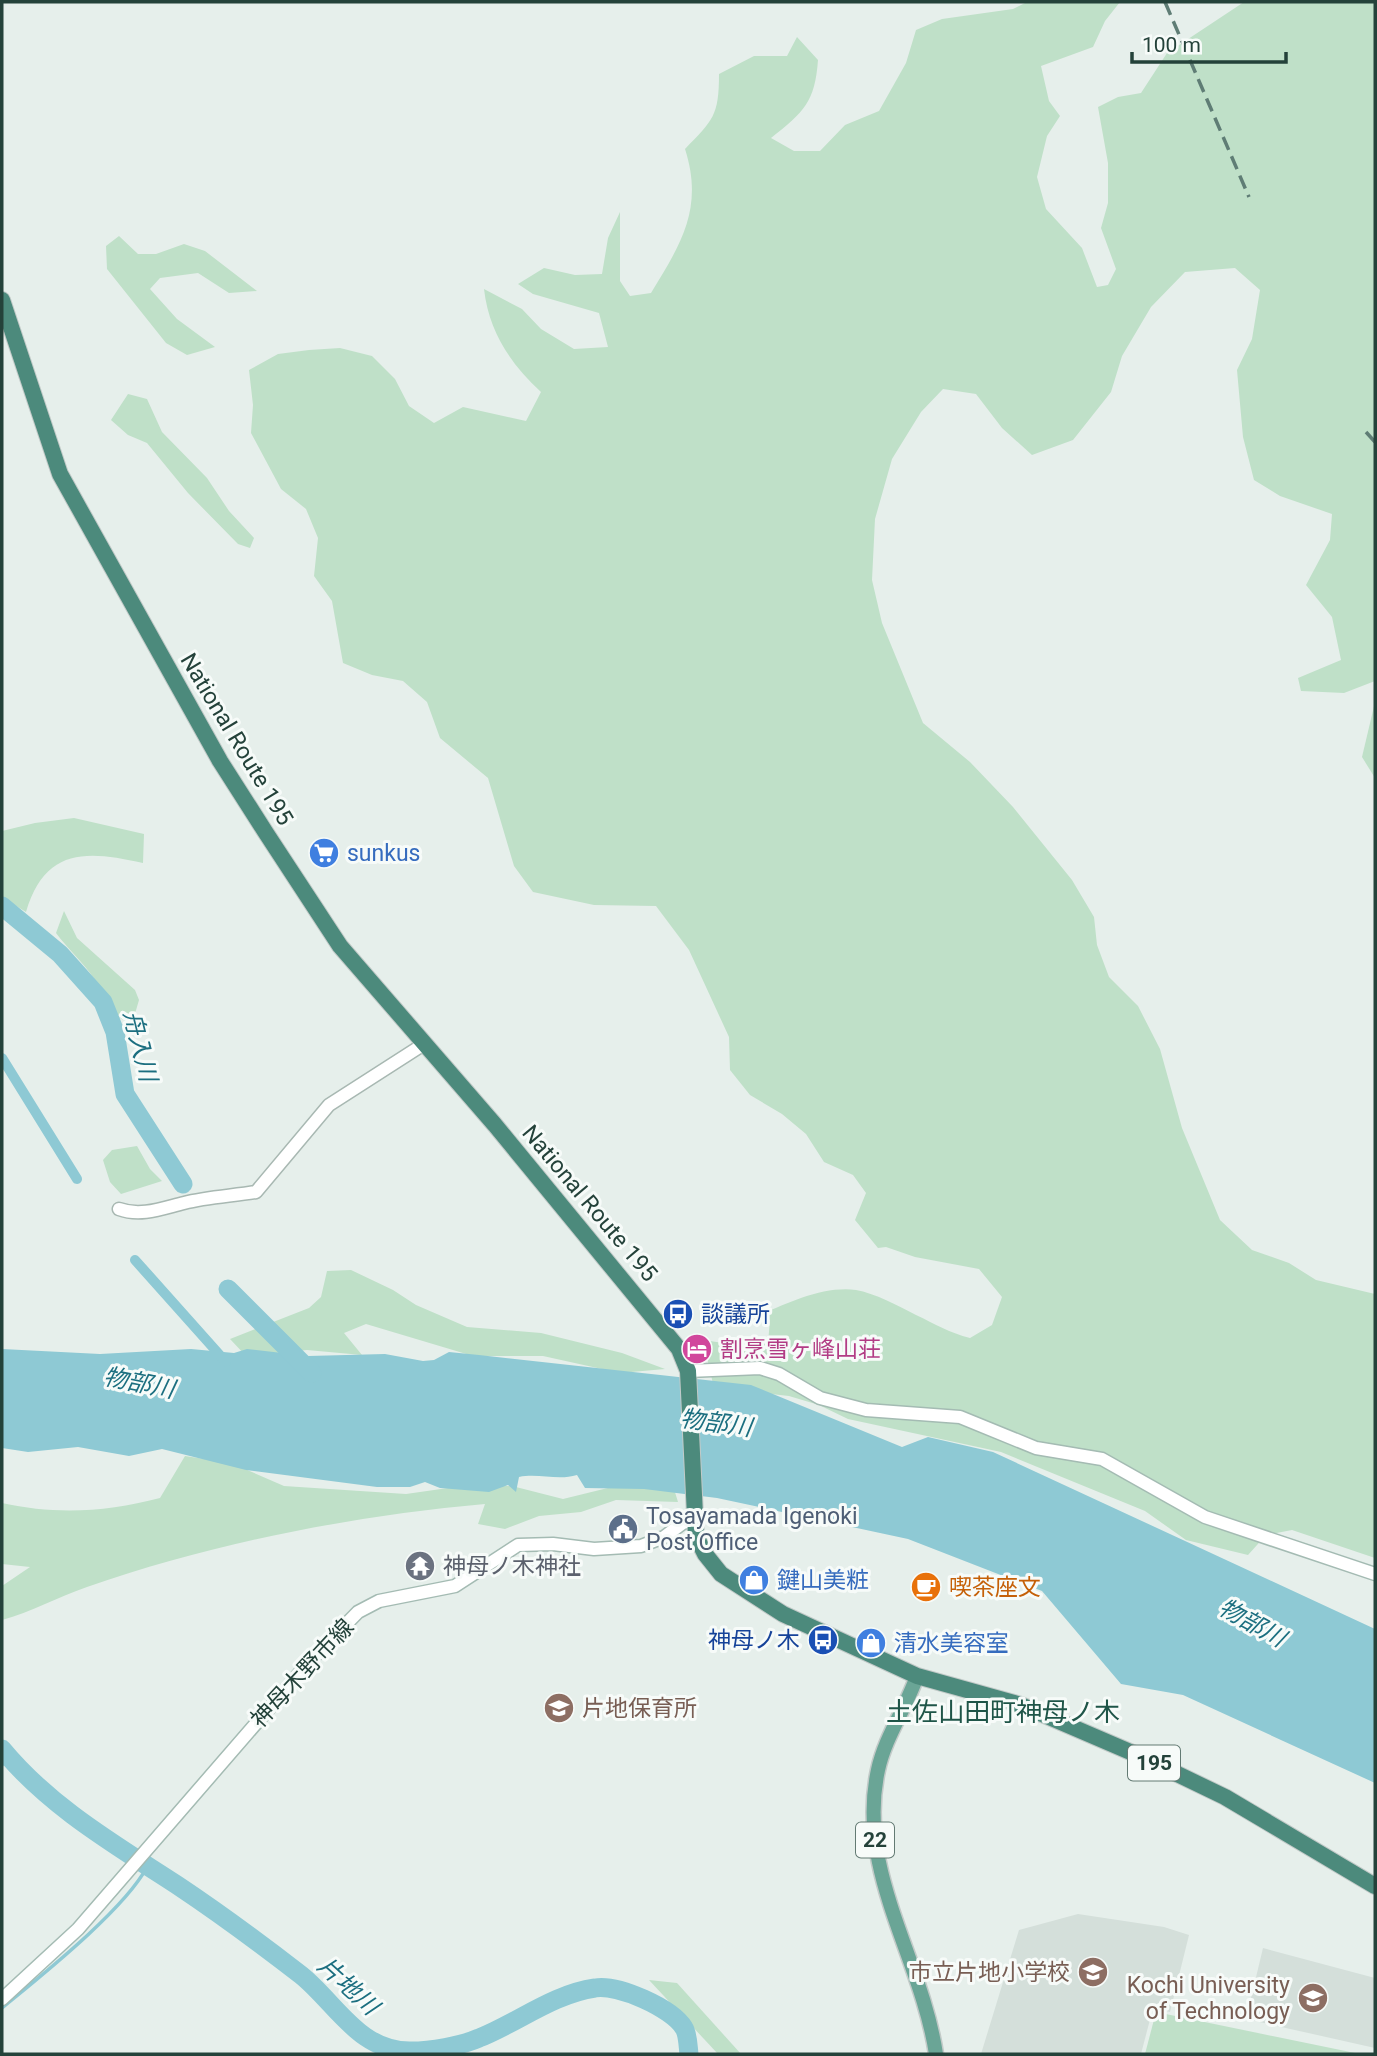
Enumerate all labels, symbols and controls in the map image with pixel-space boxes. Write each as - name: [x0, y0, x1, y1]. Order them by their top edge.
- scale bar: [1132, 21, 1286, 65]
- text: 100 m: [1142, 33, 1201, 57]
- street label: National Route 195: [175, 648, 299, 830]
- supermarket icon: sunkus: [307, 836, 341, 870]
- place label: sunkus: [347, 840, 420, 867]
- water label: 舟入川: [118, 1008, 163, 1087]
- street label: National Route 195: [516, 1120, 663, 1287]
- bus stop icon: 談議所: [661, 1297, 695, 1331]
- place label: 談議所: [701, 1301, 770, 1328]
- hotel icon: 割烹雪ヶ峰山荘: [680, 1332, 714, 1366]
- place label: 割烹雪ヶ峰山荘: [720, 1336, 881, 1363]
- water label: 物部川: [101, 1362, 180, 1404]
- water label: 物部川: [678, 1404, 757, 1442]
- place label: Tosayamada Igenoki Post Office: [646, 1503, 857, 1556]
- public building icon: Tosayamada Igenoki Post Office: [606, 1512, 640, 1546]
- temple icon: 神母ノ木神社: [403, 1549, 437, 1583]
- place label: 神母ノ木神社: [443, 1553, 581, 1580]
- shop icon: 鍵山美粧: [737, 1563, 771, 1597]
- place label: 鍵山美粧: [777, 1567, 869, 1594]
- cafe icon: 喫茶座文: [909, 1570, 943, 1604]
- place label: 喫茶座文: [949, 1574, 1041, 1601]
- water label: 物部川: [1214, 1593, 1293, 1654]
- street label: 神母木野市線: [245, 1614, 359, 1733]
- bus stop icon: 神母ノ木: [806, 1623, 840, 1657]
- shop icon: 清水美容室: [854, 1626, 888, 1660]
- place label: 神母ノ木: [708, 1627, 800, 1654]
- place label: 清水美容室: [894, 1630, 1009, 1657]
- school or university icon: 片地保育所: [542, 1691, 576, 1725]
- place label: 片地保育所: [582, 1695, 697, 1722]
- district label: 土佐山田町神母ノ木: [886, 1697, 1120, 1727]
- road number: 195: [1128, 1746, 1180, 1780]
- road number: 22: [856, 1822, 894, 1857]
- water label: 片地川: [312, 1952, 386, 2023]
- school or university icon: 市立片地小学校: [1076, 1955, 1110, 1989]
- place label: 市立片地小学校: [909, 1959, 1070, 1986]
- place label: Kochi University of Technology: [1127, 1972, 1290, 2025]
- school or university icon: Kochi University of Technology: [1296, 1981, 1330, 2015]

